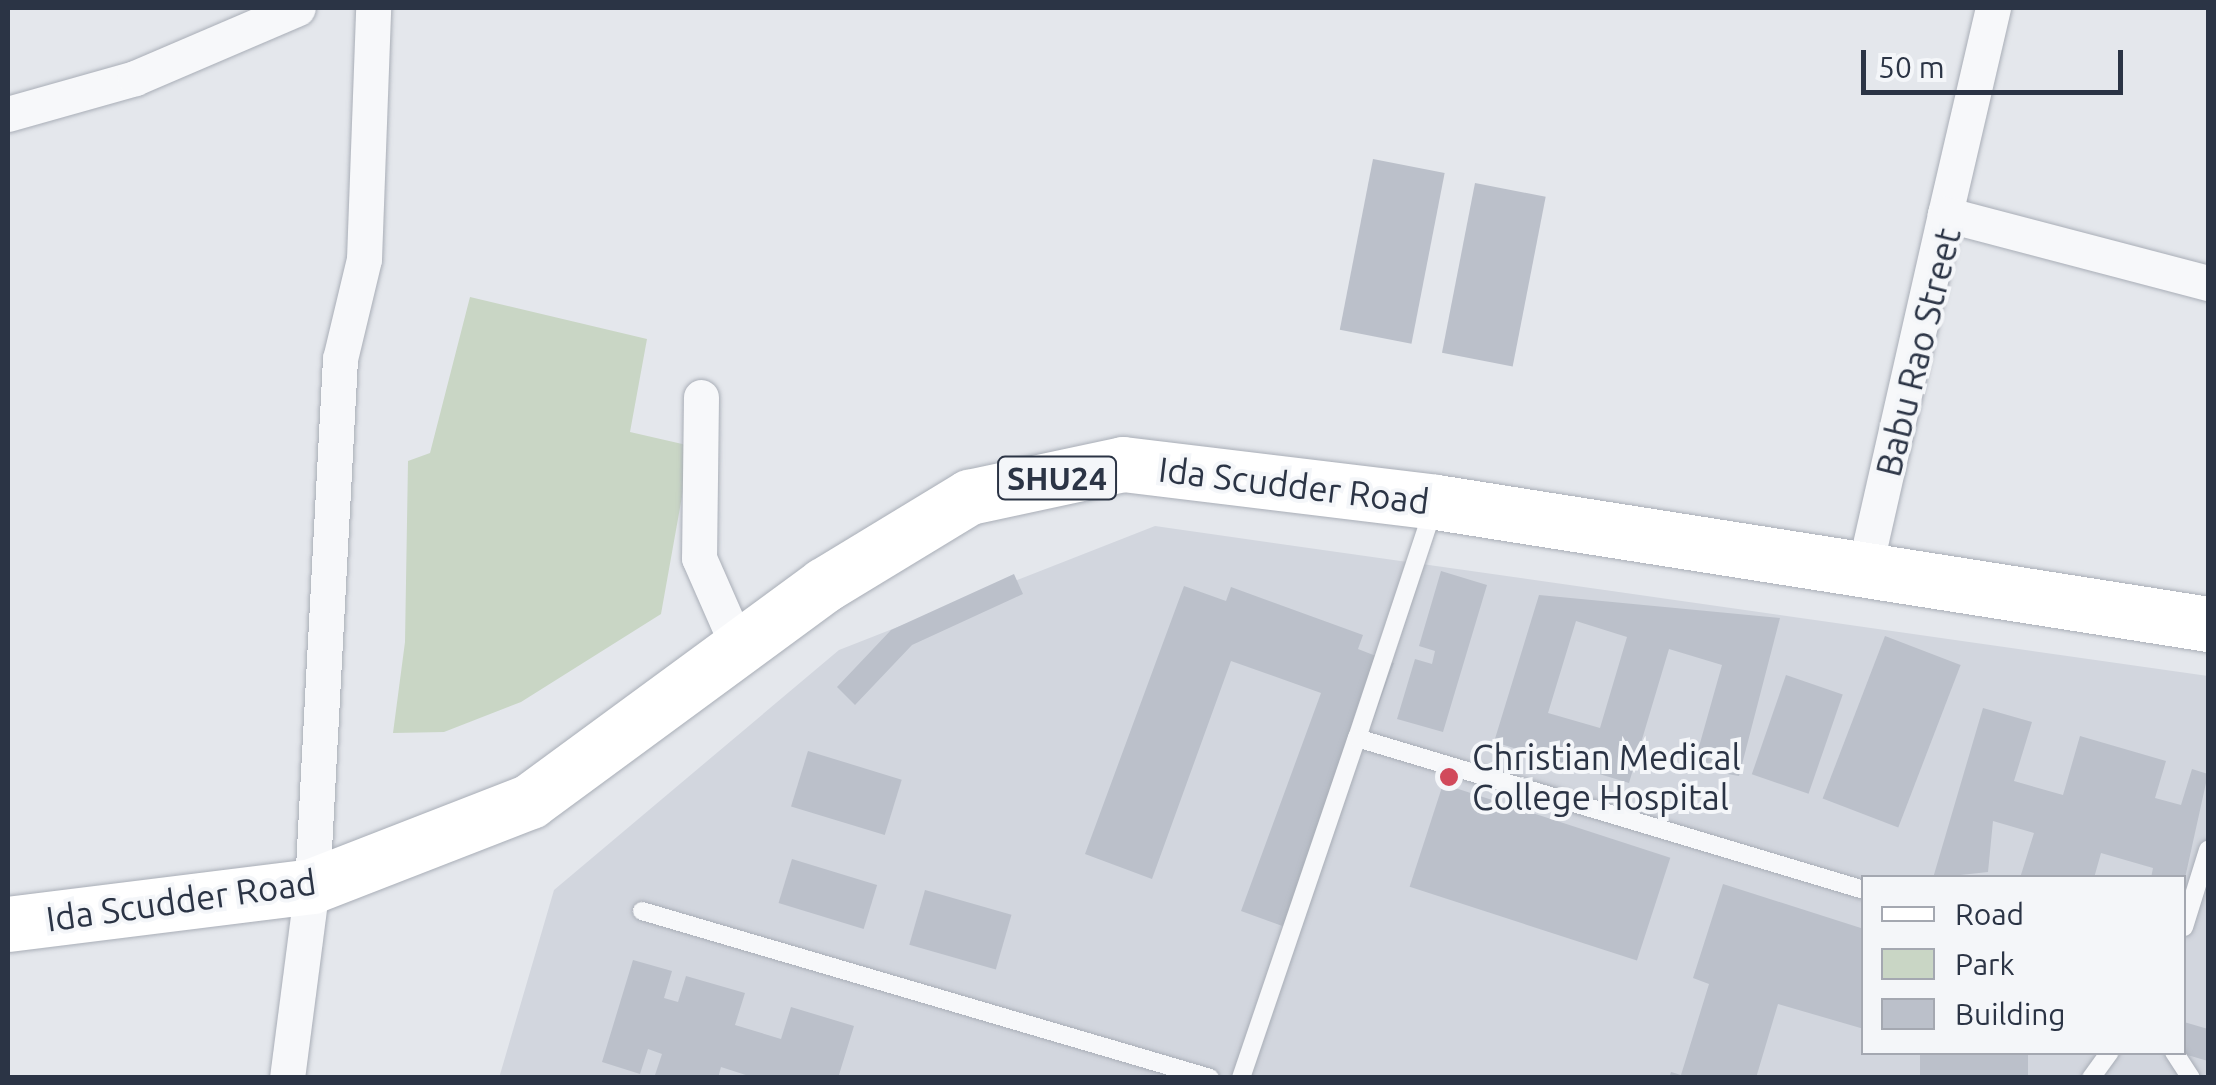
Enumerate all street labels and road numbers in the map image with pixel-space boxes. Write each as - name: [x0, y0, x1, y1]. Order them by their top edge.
- street label: Babu Rao Street: [1867, 223, 1969, 481]
- street label: Ida Scudder Road: [1156, 448, 1432, 522]
- road number: SHU24: [997, 451, 1117, 505]
- street label: Ida Scudder Road: [43, 860, 319, 940]

